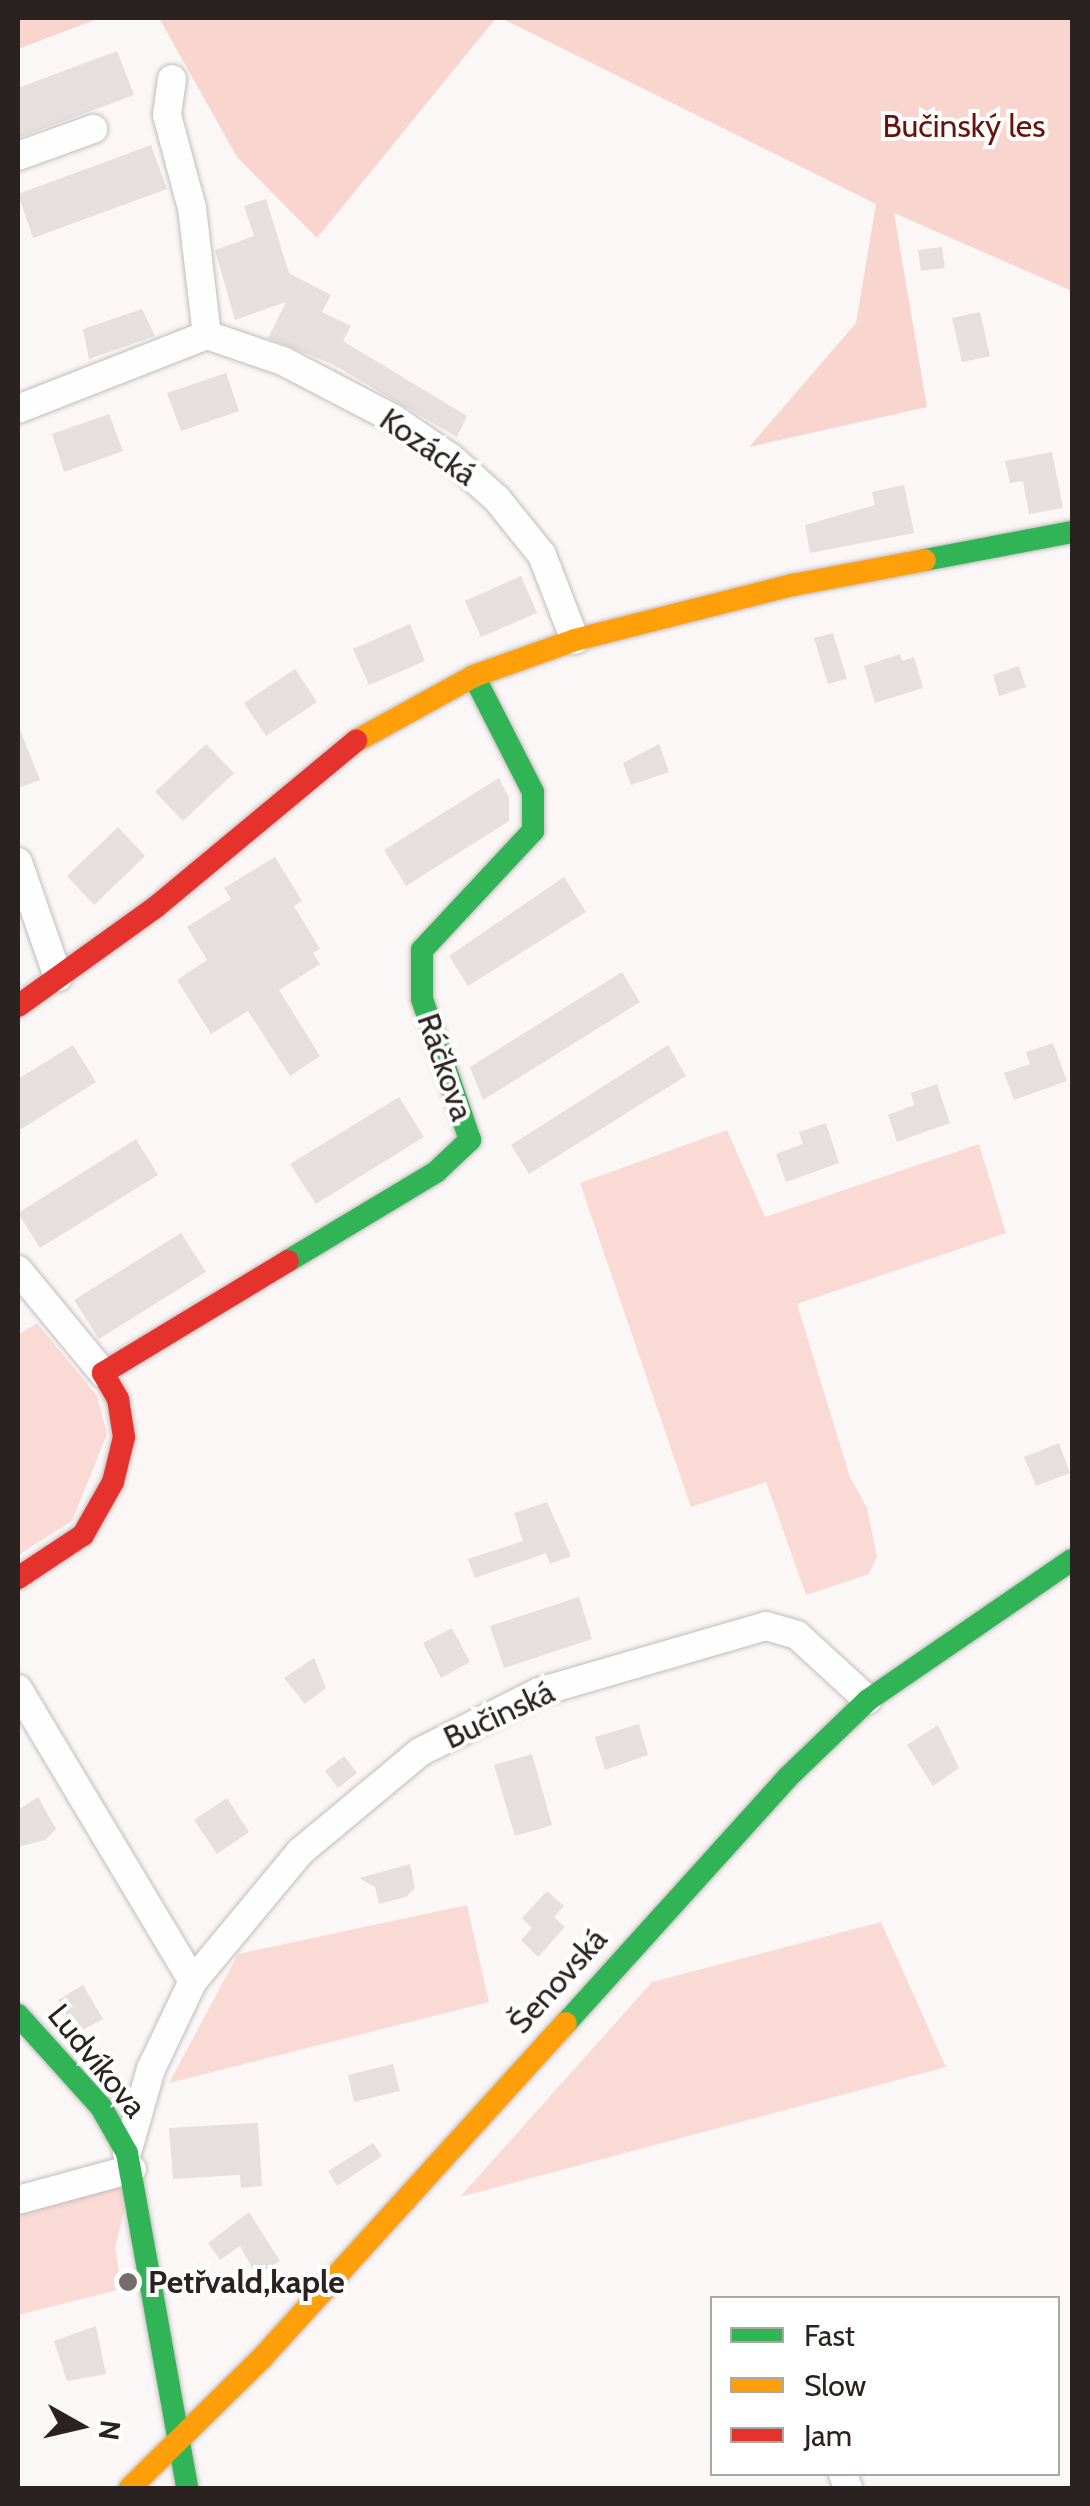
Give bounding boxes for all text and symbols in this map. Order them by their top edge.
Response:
park label: Bučinský les [883,107,1045,145]
street label: Kozácká [372,400,484,494]
street label: Ráčkova [409,1008,481,1126]
street label: Bučinská [438,1673,560,1757]
street label: Šenovská [501,1920,615,2042]
street label: Ludvíkova [40,1997,154,2125]
place label: Petřvald,kaple [148,2263,345,2301]
marker: Petřvald,kaple [117,2271,139,2293]
legend [710,2296,1060,2476]
text: Fast [804,2317,855,2354]
text: Slow [804,2367,866,2404]
north arrow [30,2376,130,2476]
text: Jam [804,2417,852,2454]
text: N [91,2418,128,2442]

